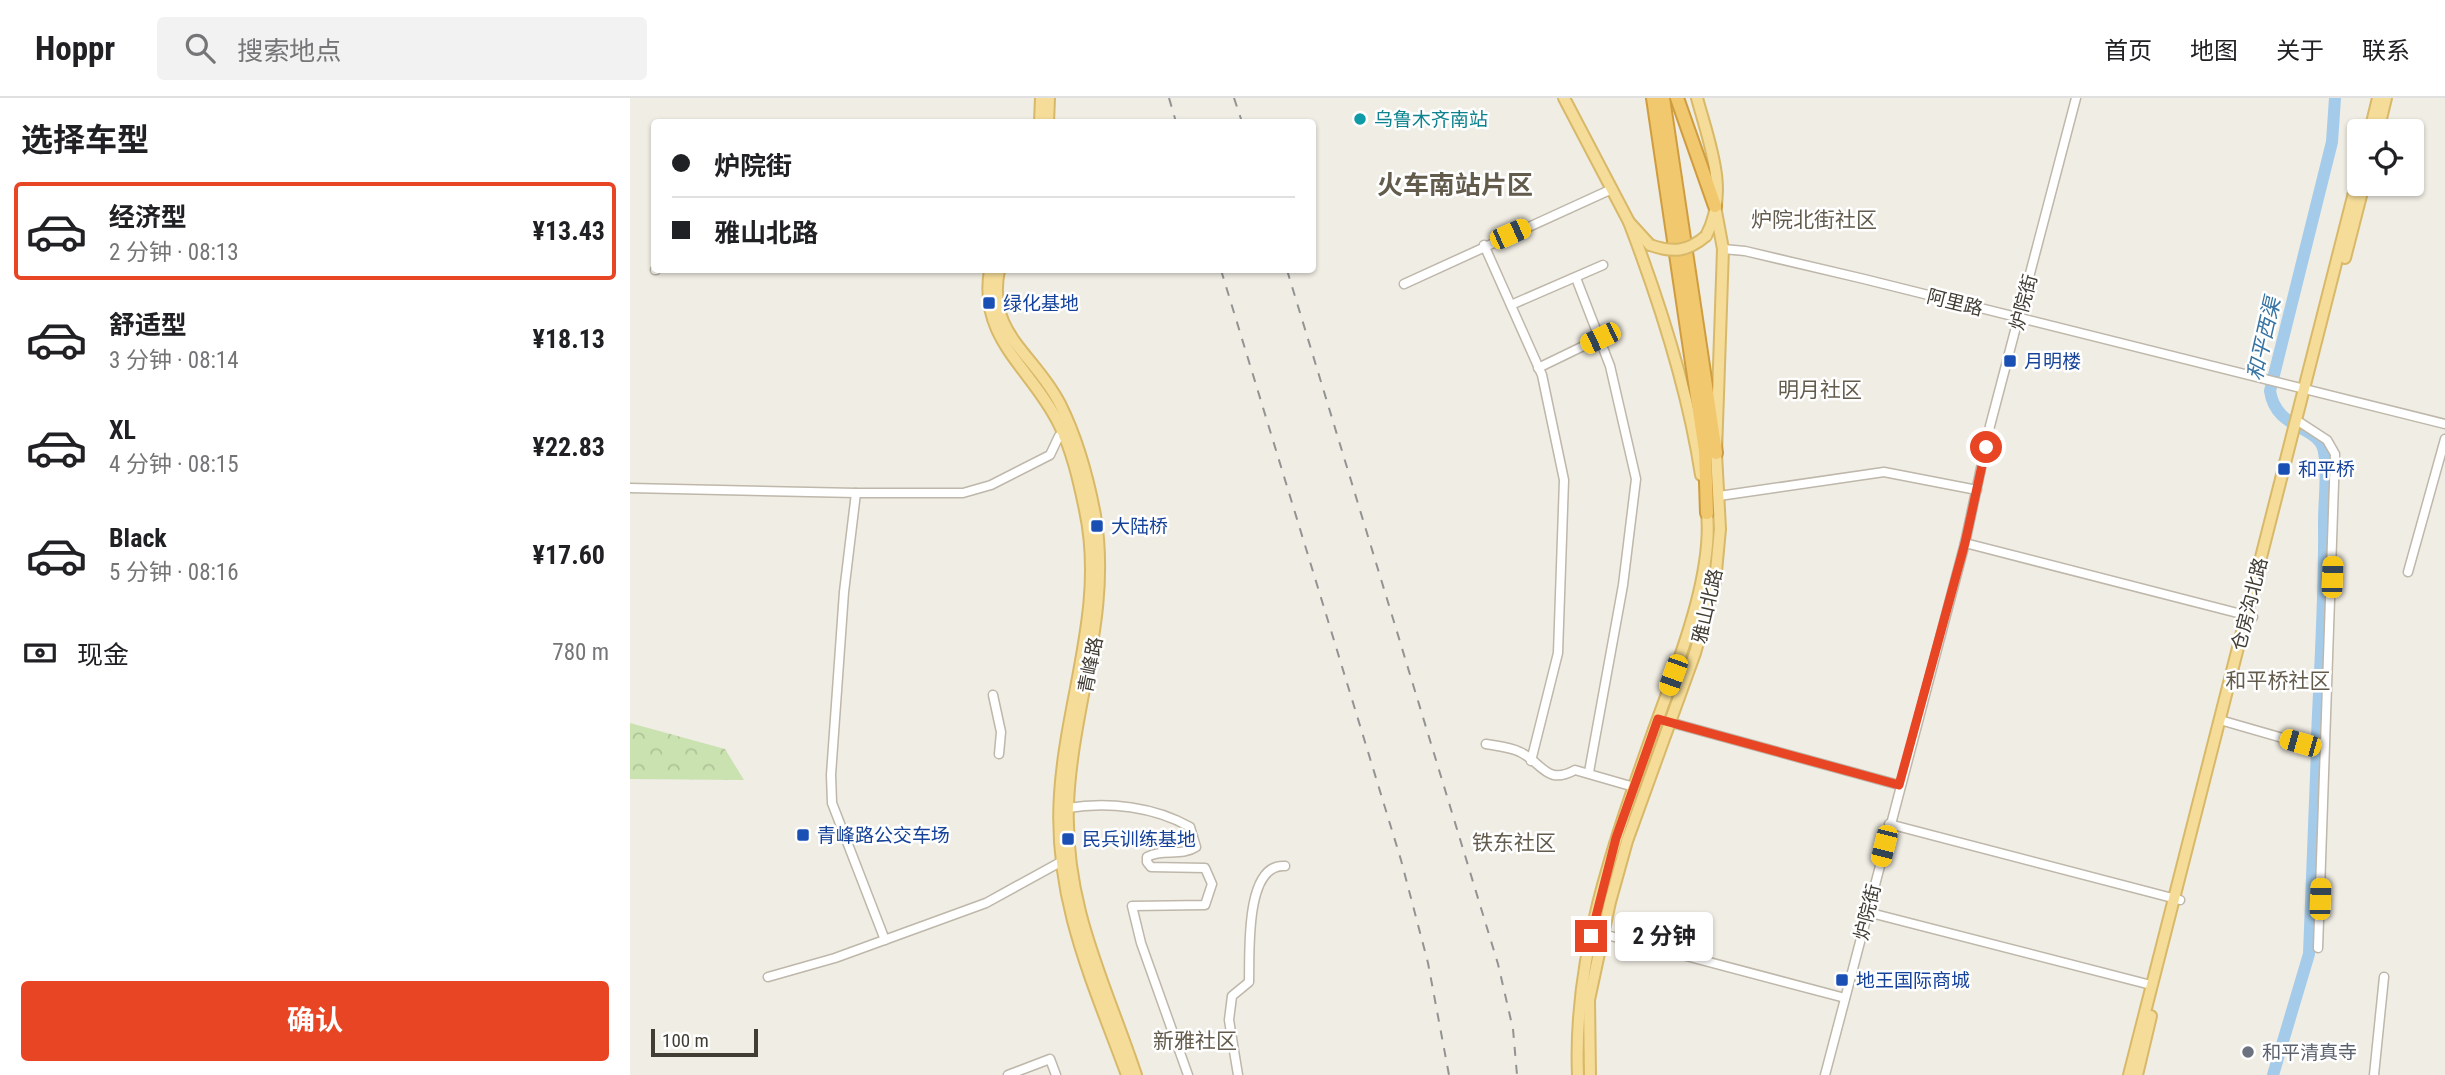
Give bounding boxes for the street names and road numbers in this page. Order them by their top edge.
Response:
street label: 炉院街 [2005,272,2042,333]
street label: 阿里路 [1924,284,1985,321]
street label: 仓房沟北路 [2227,555,2272,653]
street label: 雅山北路 [1688,566,1727,646]
street label: 青峰路 [1074,635,1107,695]
street label: 炉院街 [1849,882,1886,943]

